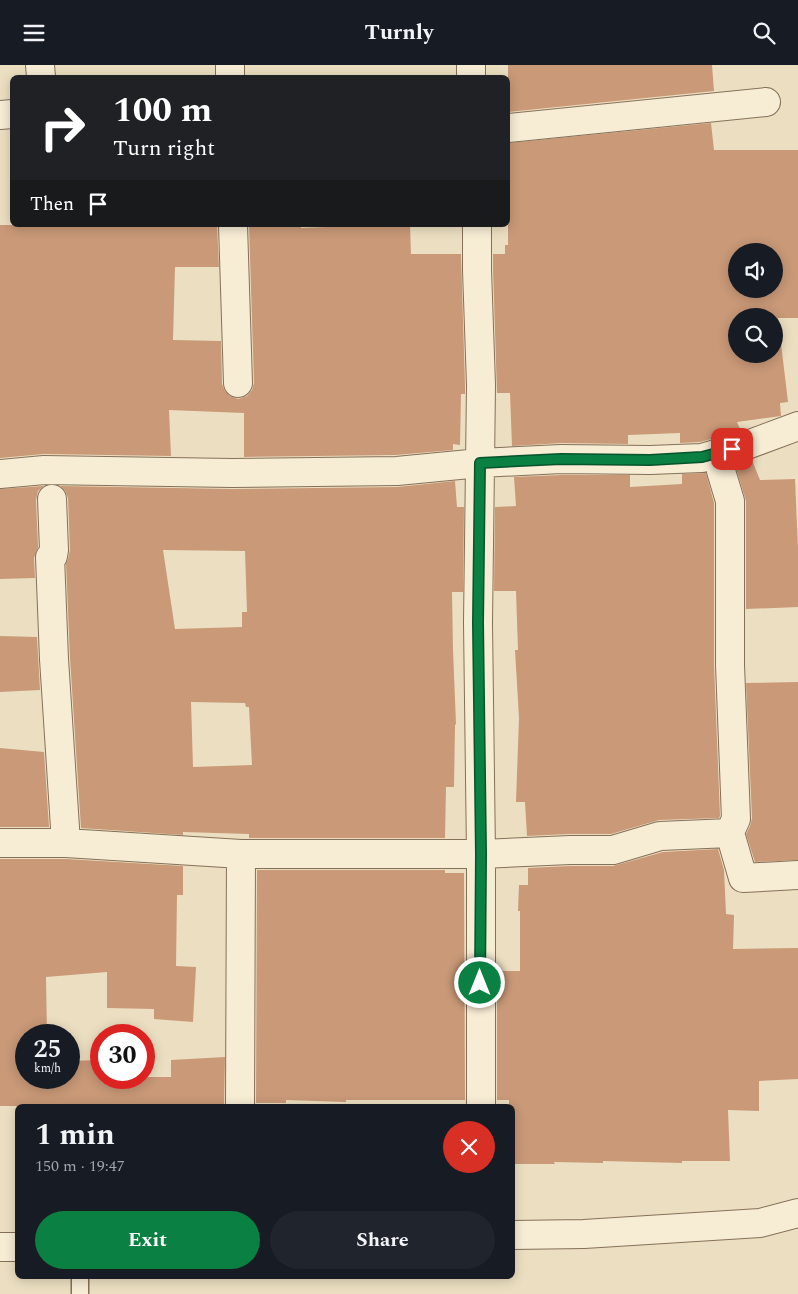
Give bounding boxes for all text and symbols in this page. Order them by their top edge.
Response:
text: Turnly [365,16,433,49]
icon: menu [20,19,48,47]
icon: search [750,19,778,47]
text: 100 m [113,84,212,137]
icon: right [30,95,95,160]
text: Turn right [113,132,215,165]
text: Then [30,190,74,219]
icon: arrive [84,190,112,218]
map controls [728,243,783,363]
button: sound [728,243,783,298]
button: search [728,308,783,363]
pin [711,428,753,470]
icon: arrive [718,435,746,463]
position arrow [453,956,505,1008]
speed limit sign: 30 [90,1024,155,1089]
text: 25 [33,1031,62,1069]
text: km/h [34,1059,61,1078]
text: 1 min [35,1112,115,1158]
button: close [443,1121,495,1173]
text: 150 m · 19:47 [35,1154,125,1178]
button: Exit [35,1211,260,1269]
button: Share [270,1211,495,1269]

